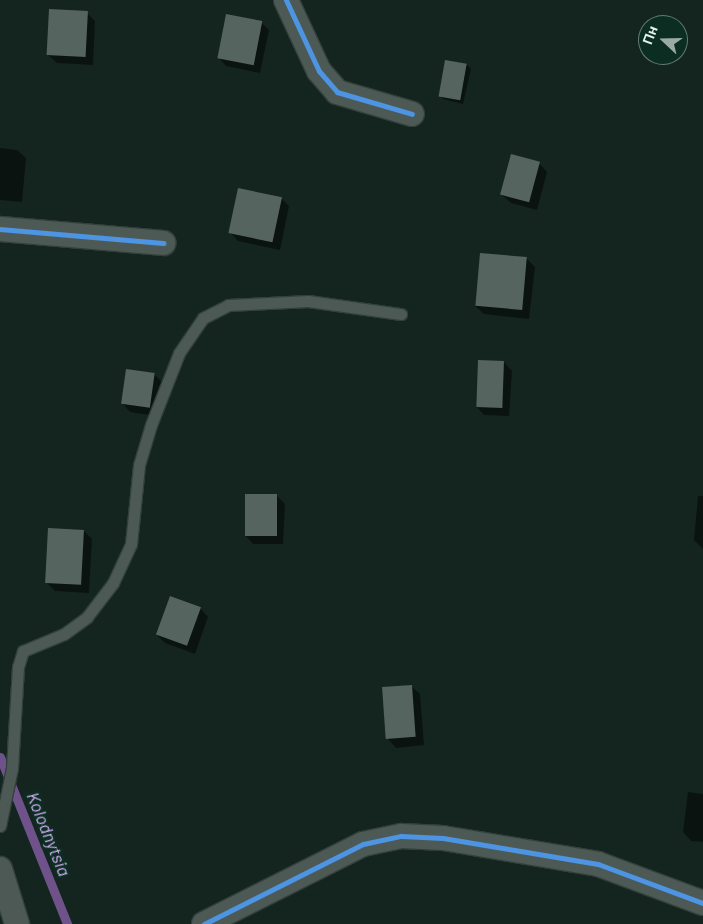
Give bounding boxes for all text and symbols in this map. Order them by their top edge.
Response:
north arrow [638,15,688,65]
text: Пн [638,23,661,47]
water label: Kolodnytsia [22,789,76,879]

